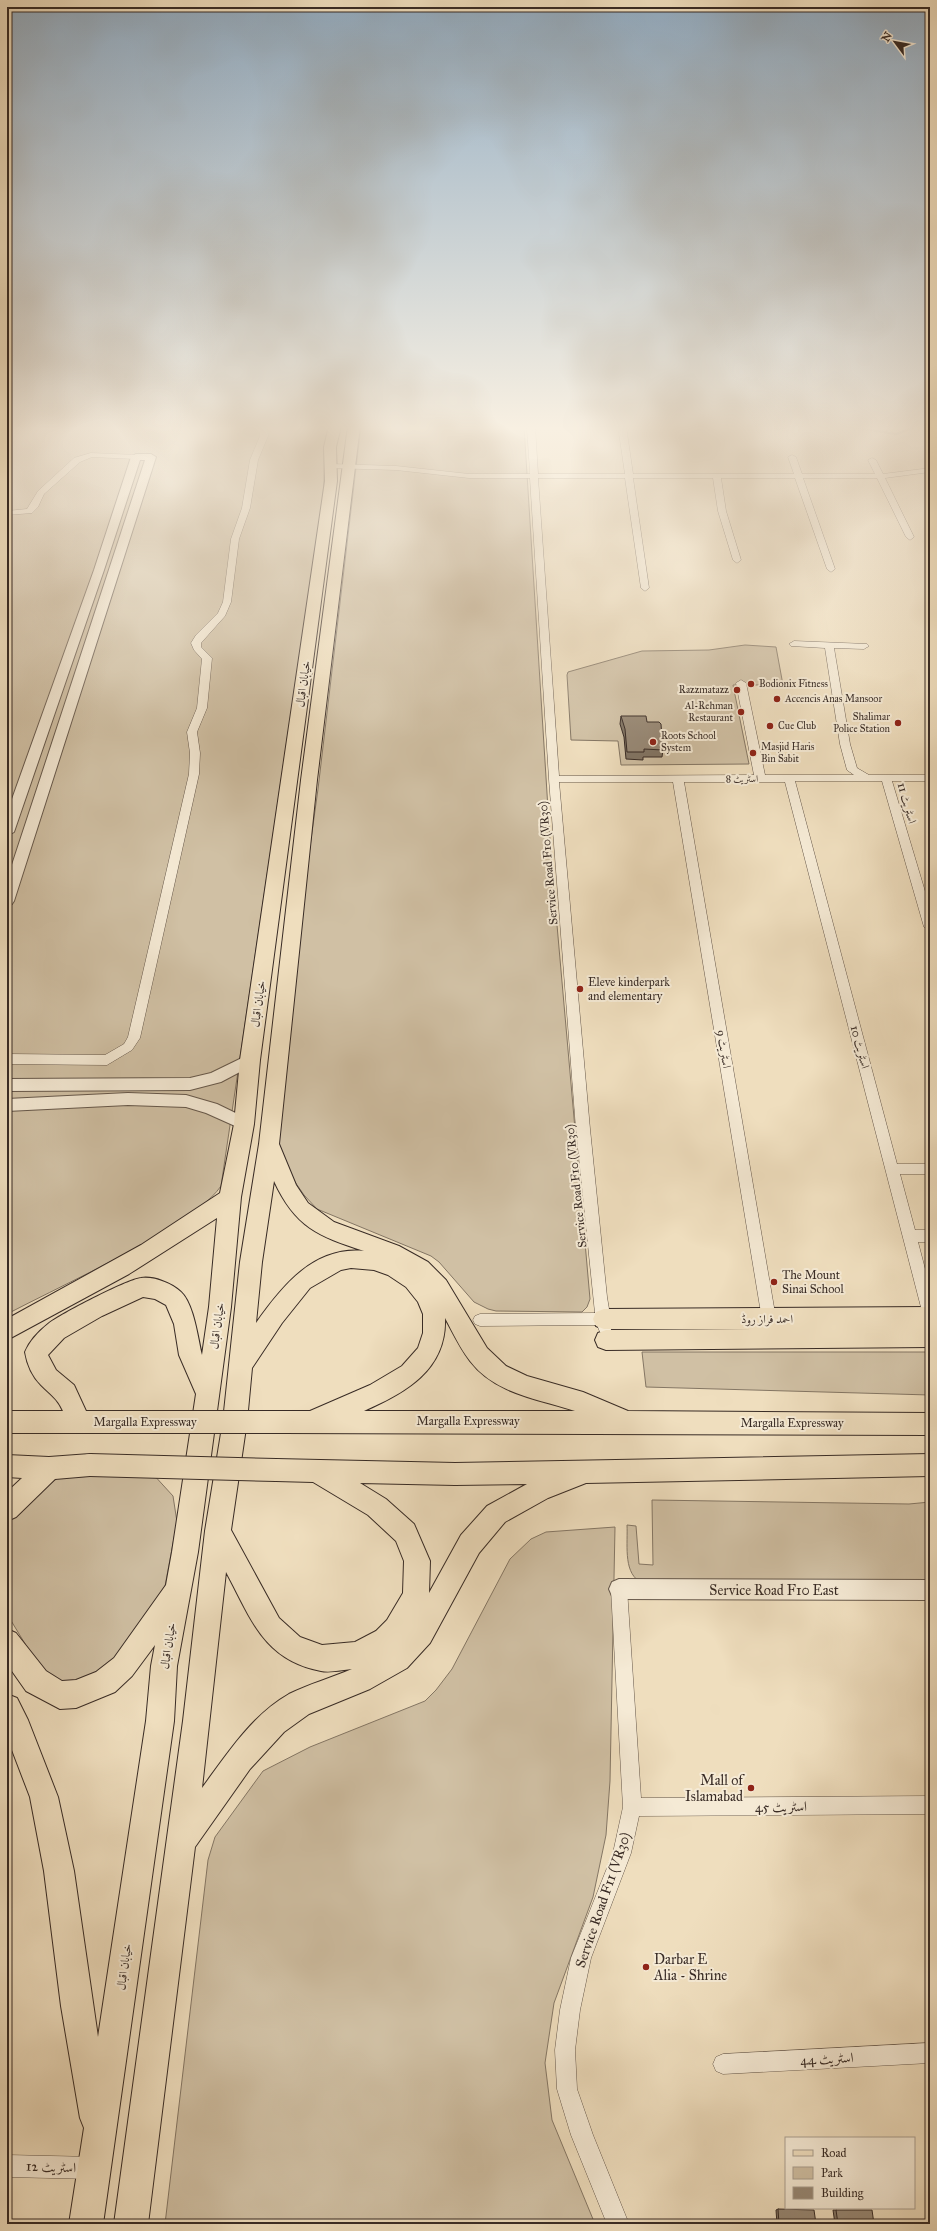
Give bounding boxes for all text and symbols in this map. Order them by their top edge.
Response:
north arrow [875,22,915,62]
text: N [879,29,895,44]
street label: خیابان اقبال [293,660,313,708]
place label: Bodionix Fitness [759,678,828,690]
marker: Bodionix Fitness [746,679,756,689]
place label: Razzmatazz [679,684,729,696]
marker: Razzmatazz [732,685,742,695]
place label: Accencis Anas Mansoor [784,693,882,705]
marker: Accencis Anas Mansoor [772,694,782,704]
place label: Al-Rehman Restaurant [684,700,734,724]
marker: Al-Rehman Restaurant [736,707,746,717]
place label: Shalimar Police Station [833,711,891,735]
marker: Shalimar Police Station [893,718,903,728]
place label: Cue Club [778,720,816,732]
marker: Cue Club [765,721,775,731]
place label: Roots School System [661,730,716,754]
marker: Roots School System [648,737,658,747]
place label: Masjid Haris Bin Sabit [761,741,815,765]
marker: Masjid Haris Bin Sabit [748,748,758,758]
street label: اسٹریٹ 8 [726,773,758,785]
street label: اسٹریٹ 11 [894,781,920,826]
street label: Service Road F10 (VR30) [536,801,560,925]
place label: Eleve kinderpark and elementary [588,975,670,1003]
street label: خیابان اقبال [248,980,268,1028]
marker: Eleve kinderpark and elementary [575,984,585,994]
street label: اسٹریٹ 10 [847,1024,873,1071]
street label: اسٹریٹ 9 [713,1029,734,1070]
street label: Service Road F10 (VR30) [563,1124,589,1248]
place label: The Mount Sinai School [782,1268,844,1296]
marker: The Mount Sinai School [769,1277,779,1287]
street label: خیابان اقبال [207,1302,227,1350]
street label: احمد فراز روڈ [741,1312,793,1327]
street label: Margalla Expressway [416,1414,520,1429]
street label: Margalla Expressway [93,1415,197,1430]
street label: Margalla Expressway [740,1416,844,1431]
street label: Service Road F10 East [709,1582,839,1599]
street label: خیابان اقبال [157,1622,179,1670]
place label: Mall of Islamabad [685,1772,745,1805]
marker: Mall of Islamabad [746,1783,756,1793]
street label: اسٹریٹ 45 [755,1798,807,1816]
street label: Service Road F11 (VR30) [572,1830,635,1970]
street label: خیابان اقبال [114,1943,134,1991]
place label: Darbar E Alia - Shrine [653,1951,727,1984]
marker: Darbar E Alia - Shrine [641,1962,651,1972]
street label: اسٹریٹ 44 [800,2049,854,2069]
legend [785,2137,915,2209]
text: Road [821,2146,847,2160]
street label: اسٹریٹ 12 [26,2158,76,2176]
text: Park [821,2166,843,2180]
text: Building [821,2186,864,2201]

